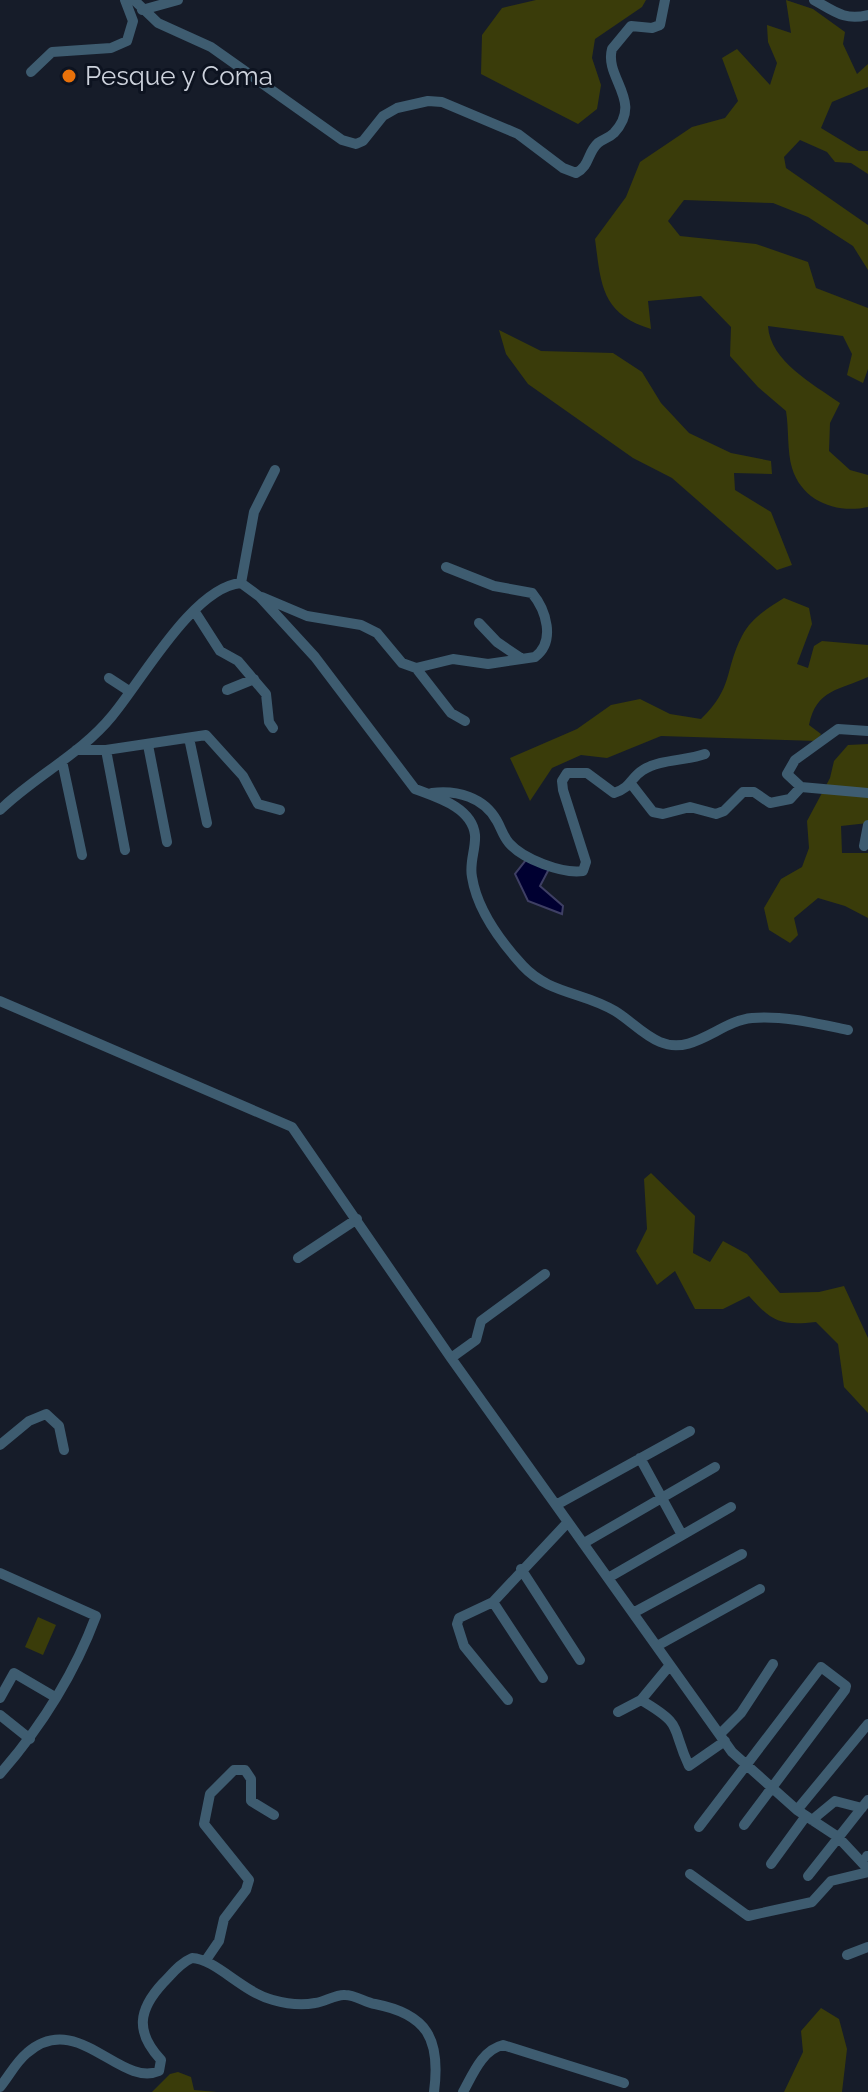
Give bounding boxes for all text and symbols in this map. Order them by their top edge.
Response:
place label: Pesque y Coma [85,61,273,91]
marker: Pesque y Coma [60,67,78,85]

